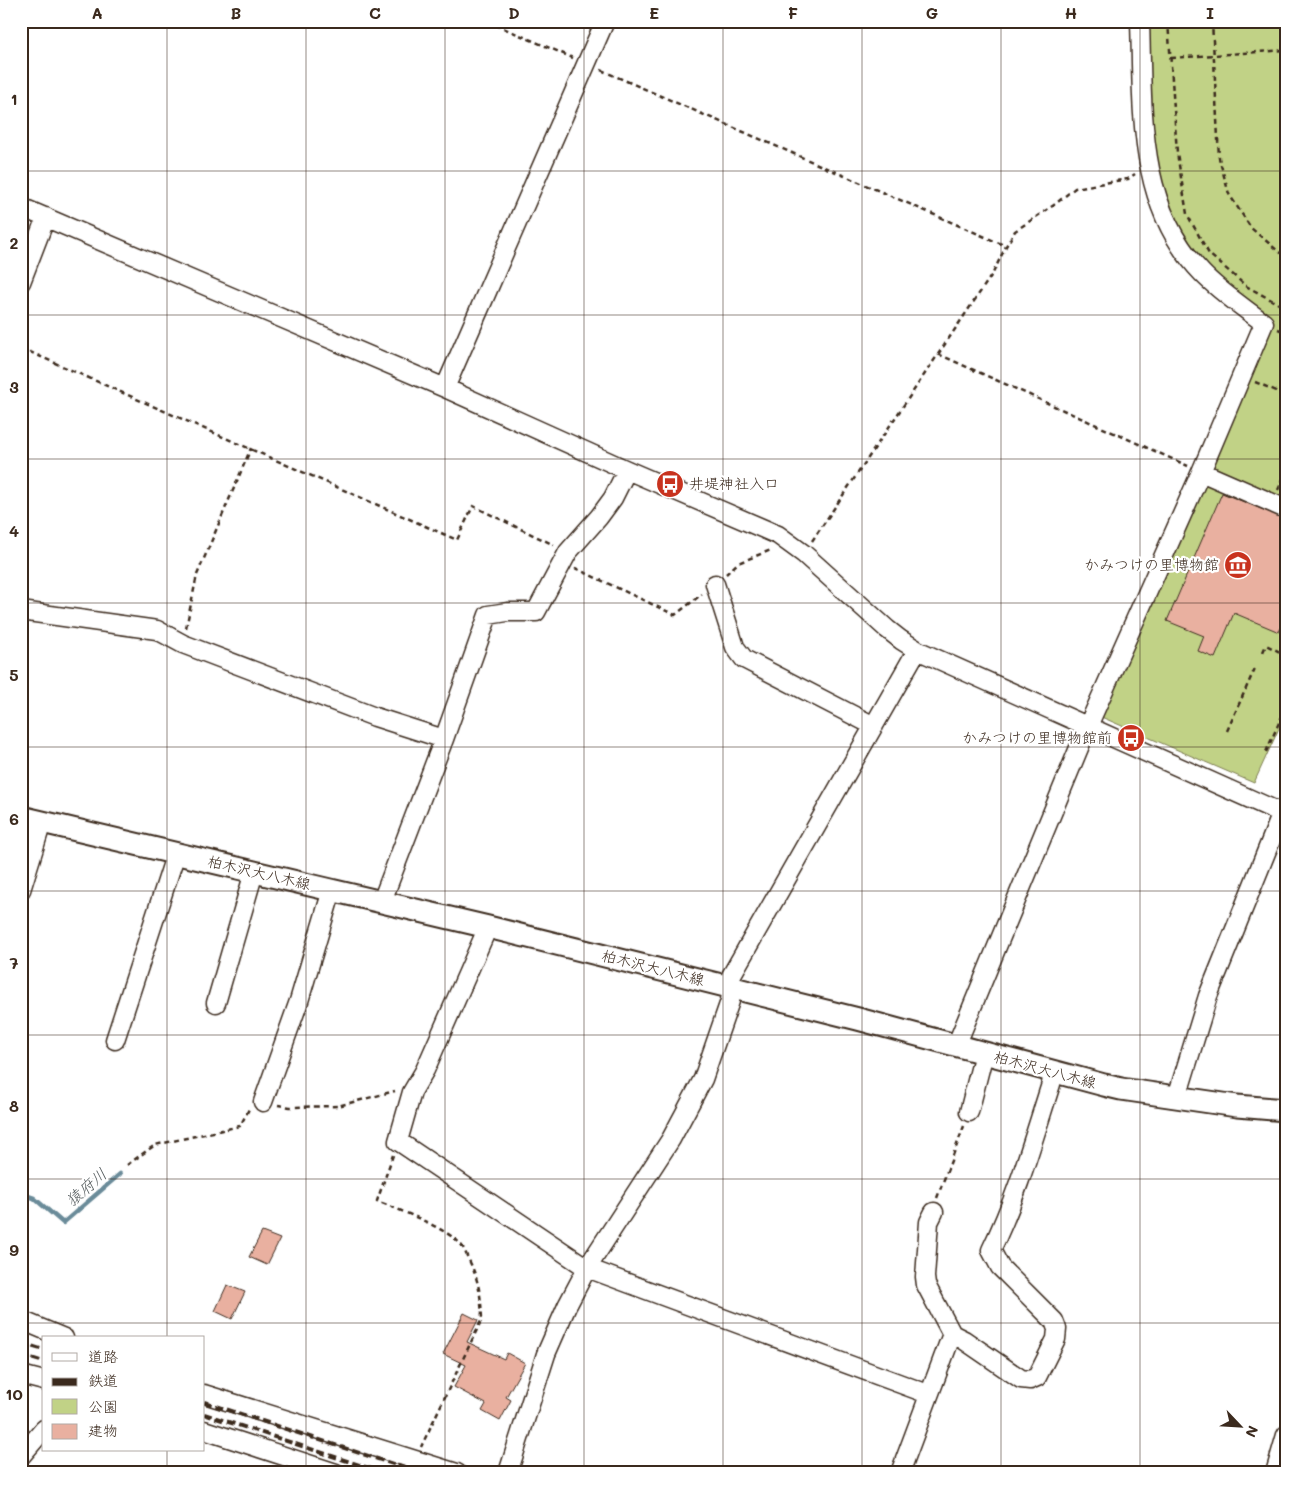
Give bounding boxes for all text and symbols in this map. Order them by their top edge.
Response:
text: A [91,2,103,23]
text: B [231,2,241,23]
text: C [369,2,381,23]
text: D [508,2,520,23]
text: E [649,2,659,23]
text: F [788,2,798,23]
text: G [926,2,938,23]
text: H [1065,2,1077,23]
text: I [1206,2,1214,23]
text: 1 [10,88,18,109]
text: 2 [10,232,19,253]
text: 3 [9,376,19,397]
bus stop icon: 井堤神社入口 [655,469,685,499]
place label: 井堤神社入口 [689,473,779,493]
text: 4 [9,520,19,541]
museum icon: かみつけの里博物館 [1223,550,1253,580]
place label: かみつけの里博物館 [1084,554,1219,574]
text: 5 [9,664,19,685]
bus stop icon: かみつけの里博物館前 [1116,723,1146,753]
place label: かみつけの里博物館前 [962,727,1112,747]
text: 6 [9,808,19,829]
street label: 柏木沢大八木線 [206,850,313,894]
street label: 柏木沢大八木線 [600,945,707,989]
text: 7 [10,952,19,973]
street label: 柏木沢大八木線 [992,1046,1099,1092]
text: 8 [9,1095,19,1116]
water label: 猿府川 [61,1163,111,1210]
text: 9 [9,1239,19,1260]
legend [42,1336,205,1452]
text: 道路 [88,1346,118,1366]
text: 鉄道 [88,1370,118,1390]
text: 10 [5,1383,23,1404]
text: 公園 [88,1396,118,1416]
north arrow [1214,1402,1264,1452]
text: 建物 [88,1420,118,1440]
text: N [1241,1423,1263,1441]

